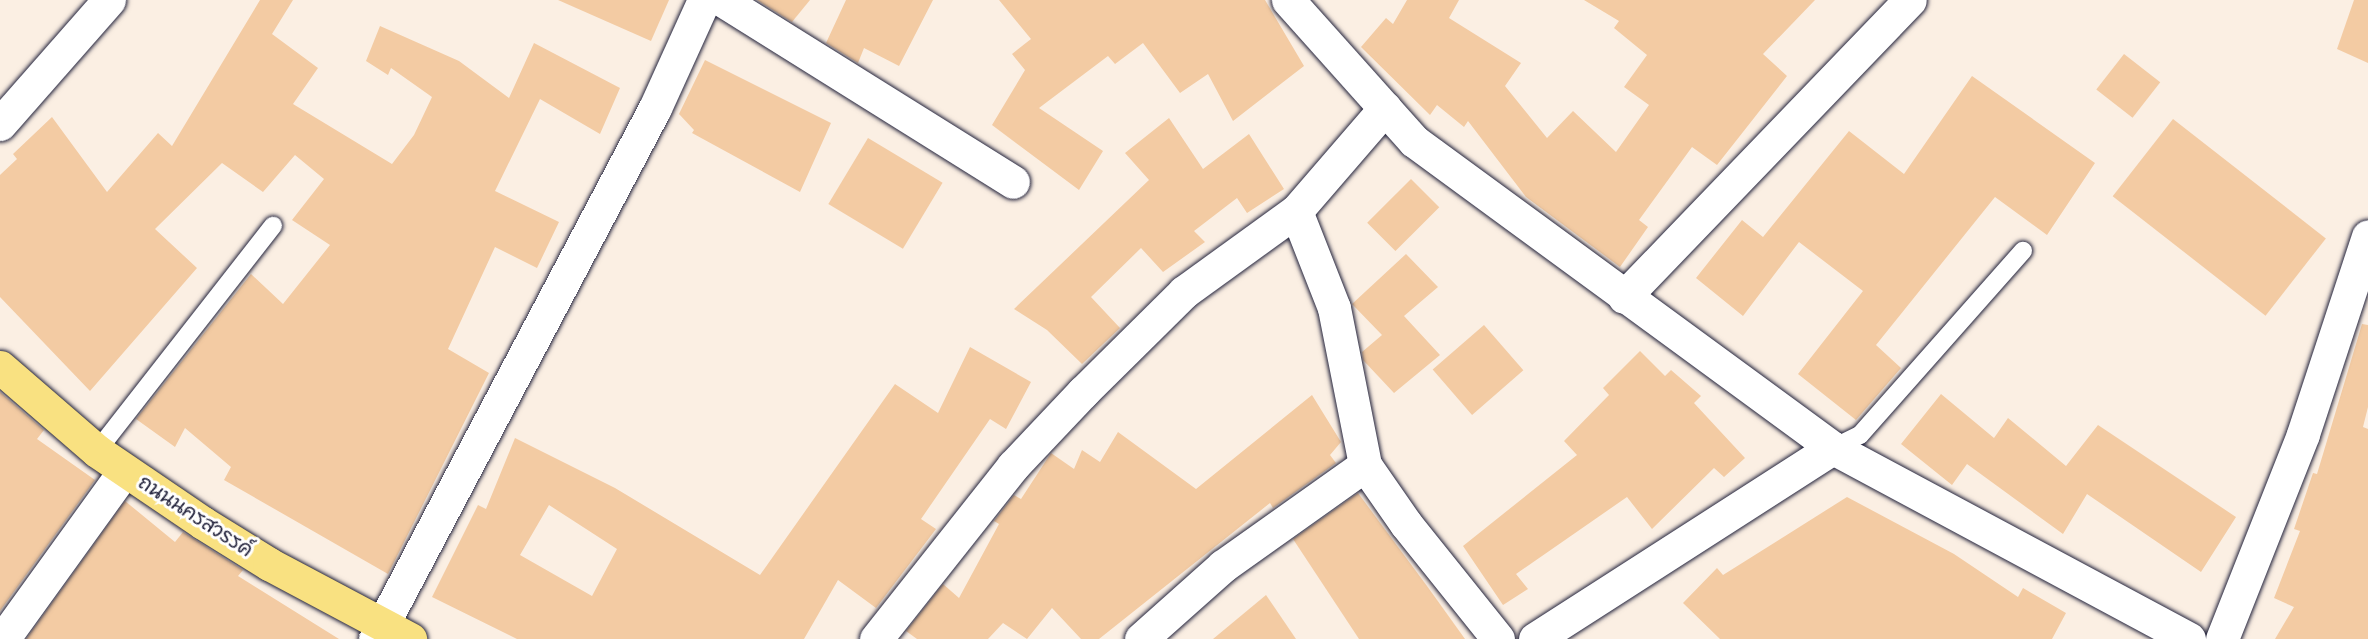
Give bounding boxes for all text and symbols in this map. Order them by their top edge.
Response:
street label: ถนนนครสวรรค์ [133,471,257,563]

